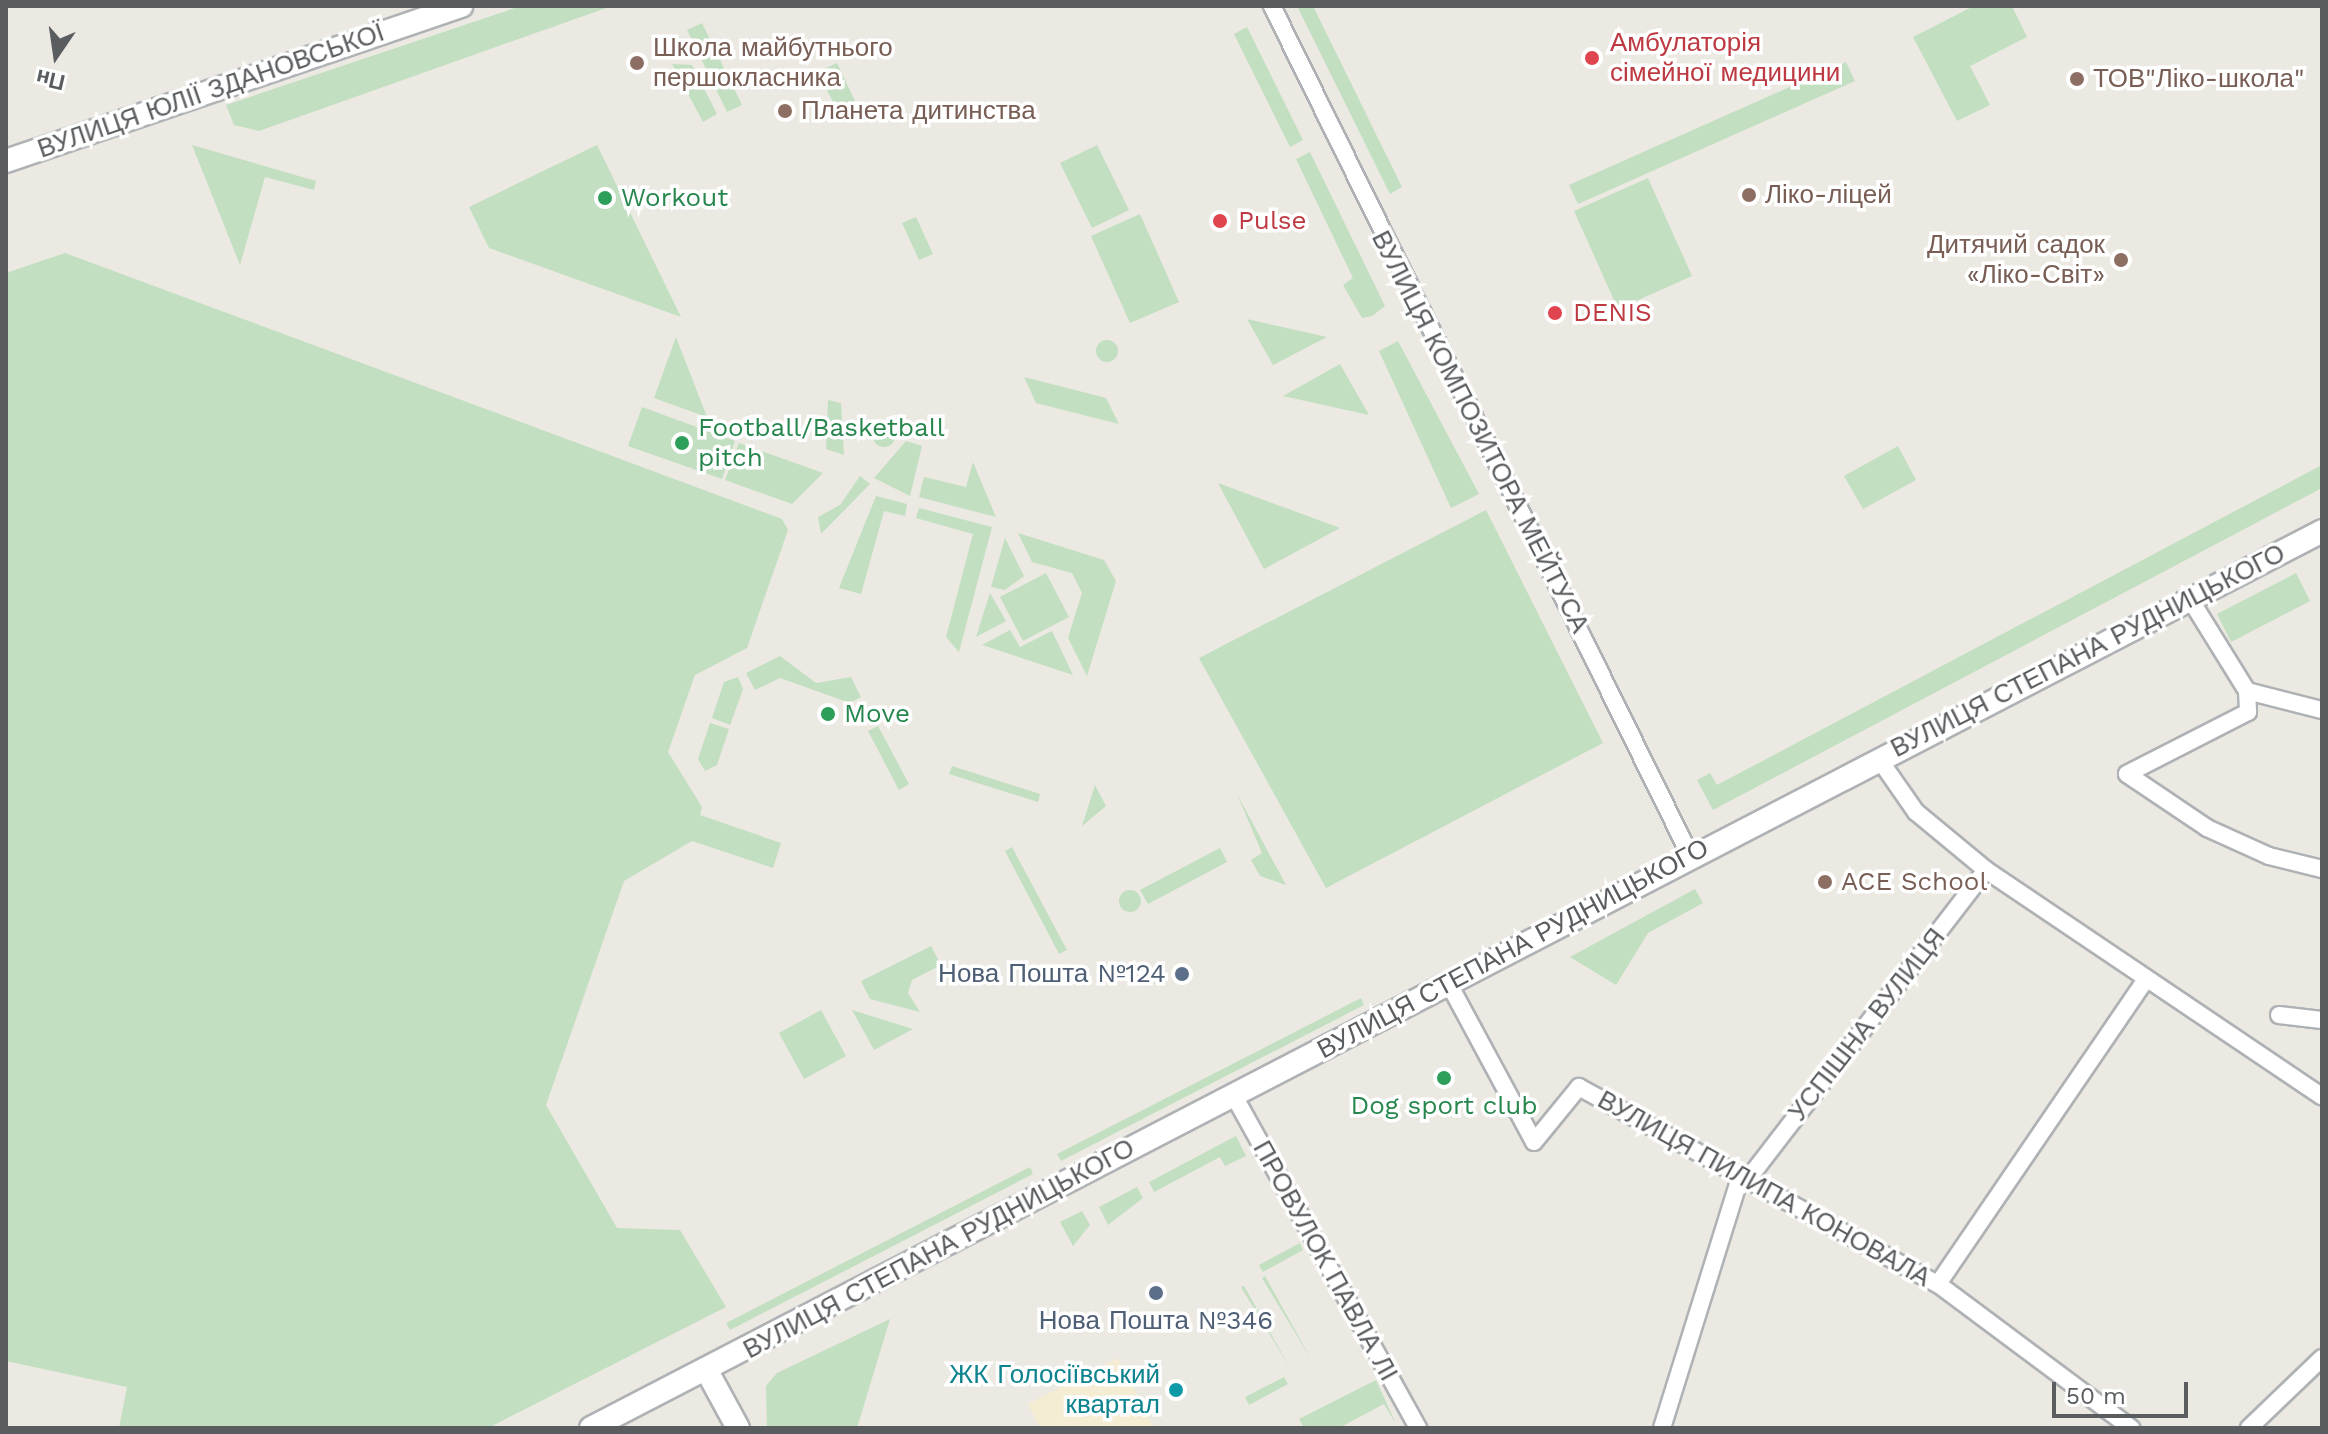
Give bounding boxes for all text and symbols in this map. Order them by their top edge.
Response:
north arrow [16,16,96,96]
street label: ВУЛИЦЯ ЮЛІЇ ЗДАНОВСЬКОЇ [34,17,388,165]
place label: Амбулаторія сімейної медицини [1610,27,1840,88]
place label: Школа майбутнього першокласника [653,32,893,94]
marker: Амбулаторія сімейної медицини [1581,47,1603,69]
marker: Школа майбутнього першокласника [628,54,646,72]
place label: ТОВ"Ліко-школа" [2093,63,2305,95]
text: Пн [34,64,67,95]
marker: ТОВ"Ліко-школа" [2068,70,2086,88]
place label: Планета дитинства [801,95,1036,127]
marker: Планета дитинства [776,102,794,120]
place label: Ліко-ліцей [1765,179,1892,211]
place label: Workout [621,182,728,214]
marker: Ліко-ліцей [1740,186,1758,204]
marker: Workout [596,189,614,207]
place label: Pulse [1238,205,1307,237]
marker: Pulse [1209,210,1231,232]
street label: ВУЛИЦЯ КОМПОЗИТОРА МЕЙТУСА [1365,226,1595,638]
place label: Дитячий садок «Ліко-Світ» [1927,229,2105,290]
marker: Дитячий садок «Ліко-Світ» [2112,251,2130,269]
place label: DENIS [1573,297,1652,329]
marker: DENIS [1544,302,1566,324]
place label: Football/Basketball pitch [698,412,945,474]
marker: Football/Basketball pitch [673,434,691,452]
street label: ВУЛИЦЯ СТЕПАНА РУДНИЦЬКОГО [1886,538,2290,764]
place label: Move [844,698,910,730]
marker: Move [819,705,837,723]
street label: ВУЛИЦЯ СТЕПАНА РУДНИЦЬКОГО [1312,832,1714,1066]
place label: ACE School [1841,866,1987,898]
marker: ACE School [1816,873,1834,891]
street label: УСПІШНА ВУЛИЦЯ [1782,922,1952,1128]
place label: Нова Пошта №124 [938,958,1166,990]
marker: Нова Пошта №124 [1173,965,1191,983]
marker: Dog sport club [1435,1069,1453,1087]
street label: ВУЛИЦЯ ПИЛИПА КОНОВАЛА [1592,1084,1936,1294]
place label: Dog sport club [1350,1090,1538,1122]
street label: ВУЛИЦЯ СТЕПАНА РУДНИЦЬКОГО [738,1132,1140,1366]
street label: ПРОВУЛОК ПАВЛА ЛІ [1246,1135,1404,1387]
marker: Нова Пошта №346 [1147,1284,1165,1302]
place label: Нова Пошта №346 [1039,1305,1273,1337]
place label: ЖК Голосіївський квартал [949,1359,1160,1420]
scale bar [2056,1366,2192,1416]
marker: ЖК Голосіївський квартал [1167,1381,1185,1399]
text: 50 m [2066,1382,2126,1410]

